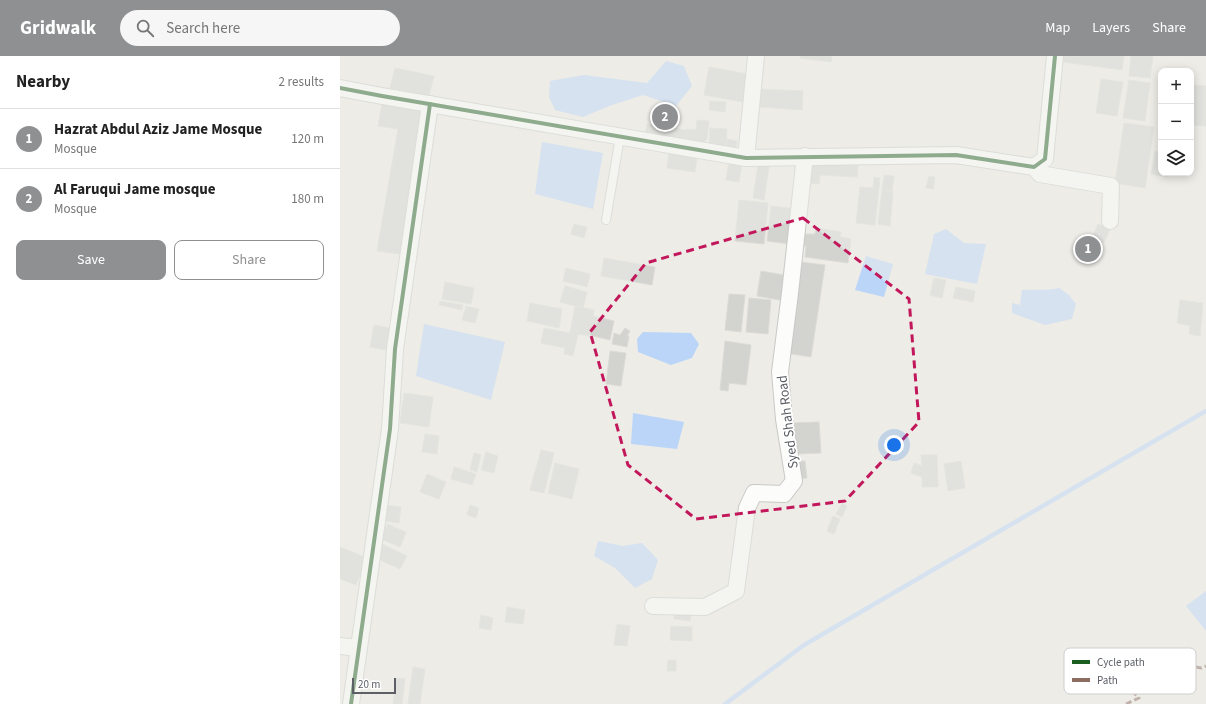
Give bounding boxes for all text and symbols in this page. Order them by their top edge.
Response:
search box [120,10,400,46]
text: Gridwalk [20,15,96,42]
icon: search [134,17,156,39]
text: Search here [166,18,240,39]
text: Map [1045,18,1070,38]
text: Layers [1092,18,1130,38]
text: Share [1152,18,1186,38]
map controls [1158,68,1194,176]
button: + [1158,68,1194,104]
text: Nearby [16,70,70,94]
text: 2 results [279,73,324,91]
pin: 2 [652,102,678,132]
button: − [1158,104,1194,140]
text: Hazrat Abdul Aziz Jame Mosque [54,119,262,140]
text: 1 [26,130,32,148]
text: 120 m [291,130,324,148]
text: Mosque [54,140,97,158]
button: layers [1158,140,1194,176]
text: Al Faruqui Jame mosque [54,179,216,200]
text: 2 [26,190,32,208]
text: 180 m [291,190,324,208]
text: Mosque [54,200,97,218]
pin: 1 [1075,234,1101,264]
button: Save [16,240,166,280]
button: Share [174,240,324,280]
street label: Syed Shah Road [772,374,804,470]
your location [884,435,904,455]
legend [1064,648,1196,694]
text: Cycle path [1097,655,1145,670]
text: Path [1097,673,1118,688]
scale bar [352,676,396,695]
text: 20 m [358,677,380,692]

